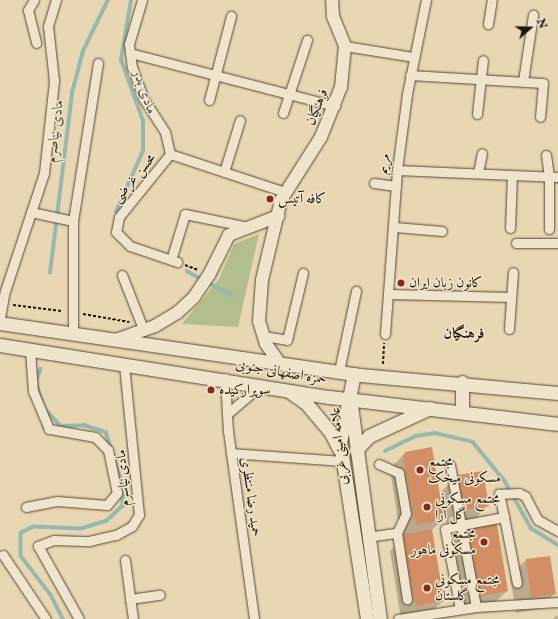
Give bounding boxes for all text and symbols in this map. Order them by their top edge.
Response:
north arrow [510,8,550,48]
text: N [534,17,550,31]
water label: مادی بدر [129,67,161,117]
street label: فرهنگیان [302,86,332,128]
water label: مادی نیاصرم [42,98,68,164]
street label: محسن غرضی [109,150,159,206]
street label: مریم [375,153,393,175]
place label: کافه آتیس [278,191,326,207]
marker: کافه آتیس [265,194,275,204]
place label: کانون زبان ایران [409,275,483,291]
marker: کانون زبان ایران [396,278,406,288]
district label: فرهنگیان [444,325,484,343]
street label: حمزه اصفهانی جنوبی [234,356,328,388]
place label: سوپرارکیده [219,382,271,398]
marker: سوپرارکیده [206,385,216,395]
street label: علامه امینی غربی [327,406,351,486]
street label: مادی نیاسرم [113,449,133,507]
place label: مجتمع مسکونی میخک [428,454,501,486]
street label: حمید رضا منتظری [237,456,265,538]
marker: مجتمع مسکونی میخک [415,465,425,475]
place label: مجتمع مسکونی گل آرا [435,491,500,524]
marker: مجتمع مسکونی گل آرا [422,502,432,512]
place label: مجتمع مسکونی ماهور [411,526,476,558]
marker: مجتمع مسکونی ماهور [479,537,489,547]
place label: مجتمع مسکونی گلستان [435,572,500,604]
marker: مجتمع مسکونی گلستان [422,583,432,593]

